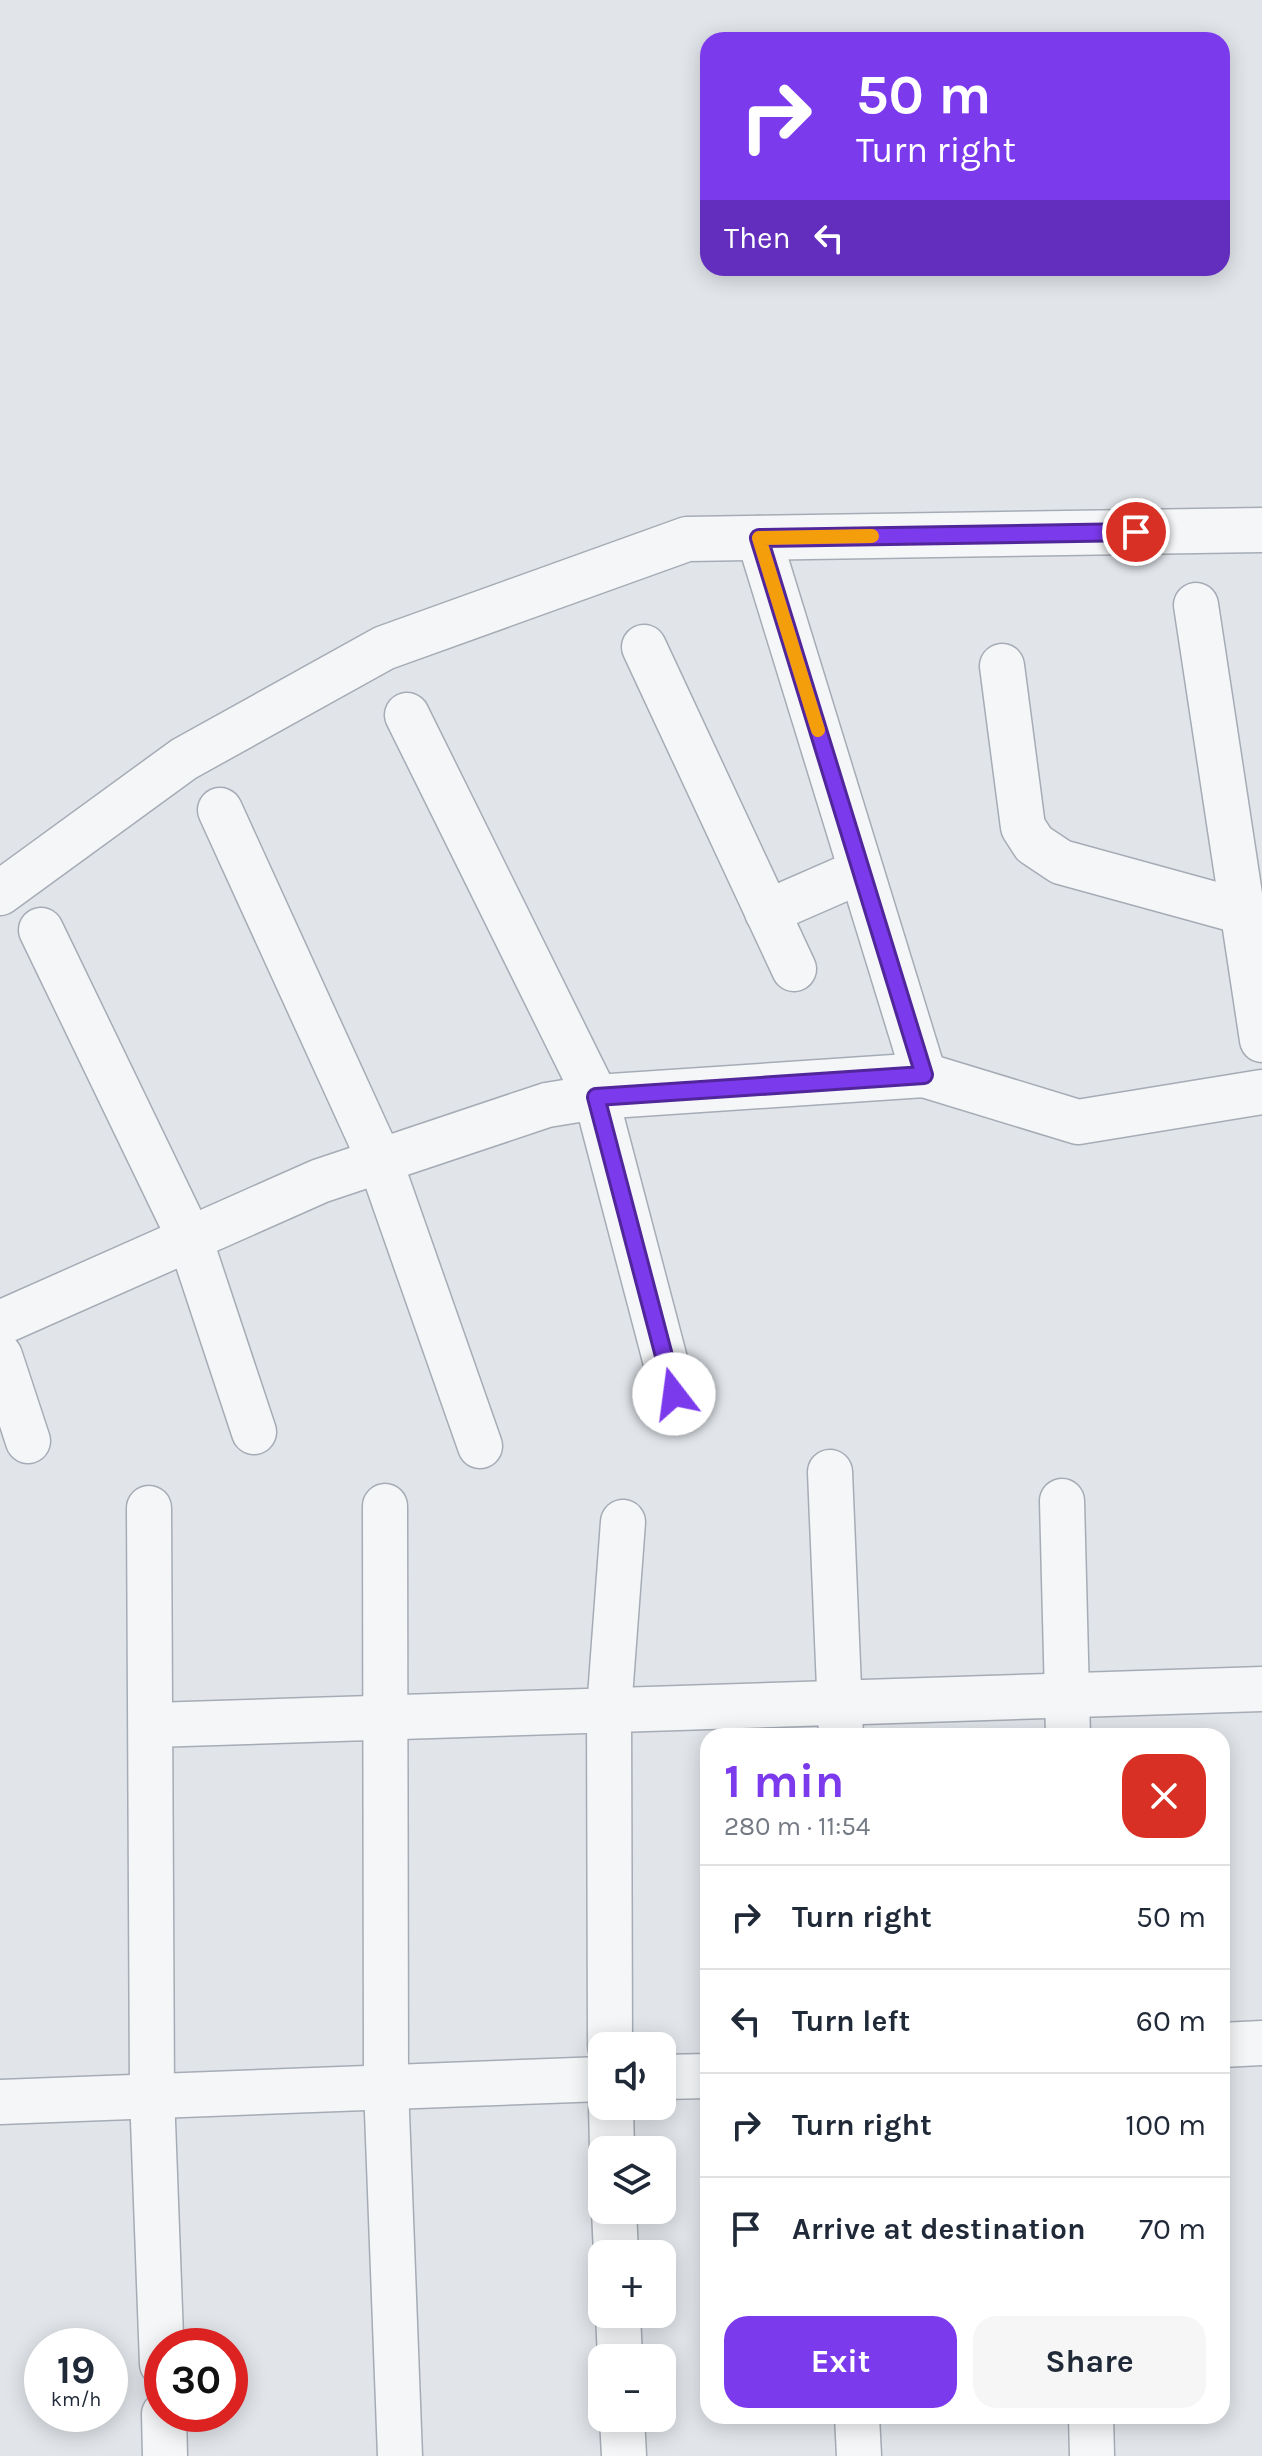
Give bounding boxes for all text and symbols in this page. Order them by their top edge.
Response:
text: 50 m [856,62,991,127]
icon: right [724,64,828,168]
text: Turn right [856,129,1016,171]
icon: left [807,216,851,260]
text: Then [724,220,791,256]
pin [1102,498,1170,566]
icon: arrive [1114,510,1158,554]
position arrow [632,1352,716,1436]
text: 1 min [724,1753,844,1809]
button: close [1122,1754,1206,1838]
text: 280 m · 11:54 [724,1811,870,1842]
icon: right [724,1895,768,1939]
text: Turn right [792,1899,932,1935]
text: 50 m [1136,1899,1206,1935]
icon: left [724,1999,768,2043]
text: Turn left [792,2003,910,2039]
text: 60 m [1136,2003,1206,2039]
map controls [588,2032,676,2432]
button: sound [588,2032,676,2120]
icon: right [724,2103,768,2147]
text: Turn right [792,2107,932,2143]
text: 100 m [1125,2107,1206,2143]
button: layers [588,2136,676,2224]
icon: arrive [724,2207,768,2251]
text: Arrive at destination [792,2211,1086,2247]
text: 70 m [1139,2211,1206,2247]
button: + [588,2240,676,2328]
button: Exit [724,2316,957,2408]
button: Share [973,2316,1206,2408]
speed limit sign: 30 [144,2328,248,2432]
button: − [588,2344,676,2432]
text: 19 [57,2346,95,2393]
text: km/h [51,2388,101,2411]

